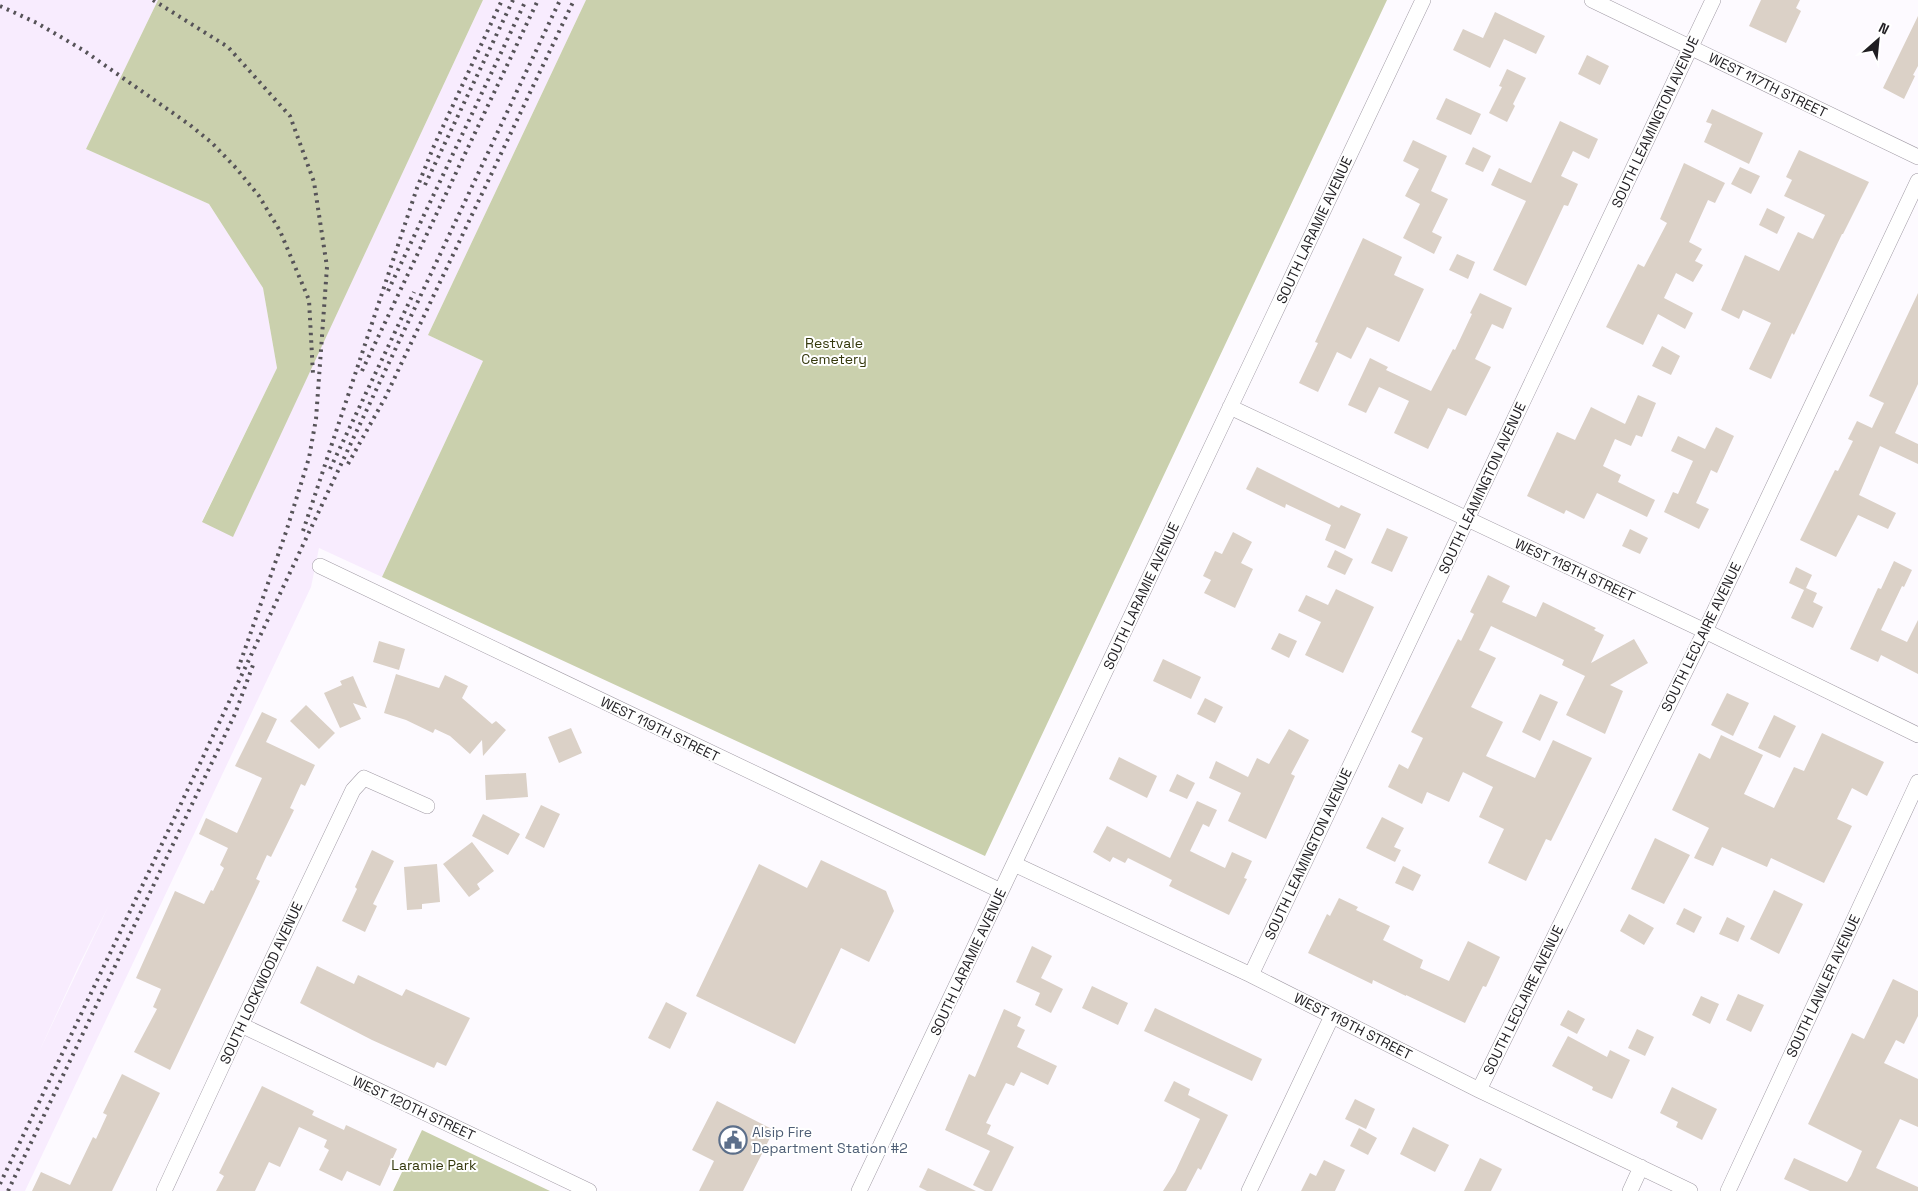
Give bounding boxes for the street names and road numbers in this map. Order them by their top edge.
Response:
street label: SOUTH LEAMINGTON AVENUE [1607,33,1703,211]
street label: WEST 117TH STREET [1706,49,1830,121]
street label: SOUTH LARAMIE AVENUE [1272,153,1356,306]
street label: SOUTH LEAMINGTON AVENUE [1434,399,1530,577]
street label: SOUTH LARAMIE AVENUE [1099,519,1183,672]
street label: WEST 118TH STREET [1512,534,1638,606]
street label: SOUTH LECLAIRE AVENUE [1657,559,1745,715]
street label: WEST 119TH STREET [598,692,722,766]
street label: SOUTH LEAMINGTON AVENUE [1260,765,1356,943]
street label: SOUTH LARAMIE AVENUE [926,885,1010,1038]
street label: SOUTH LOCKWOOD AVENUE [215,899,307,1067]
street label: SOUTH LAWLER AVENUE [1782,912,1864,1060]
street label: SOUTH LECLAIRE AVENUE [1479,922,1567,1078]
street label: WEST 119TH STREET [1291,988,1415,1064]
street label: WEST 120TH STREET [350,1072,478,1144]

